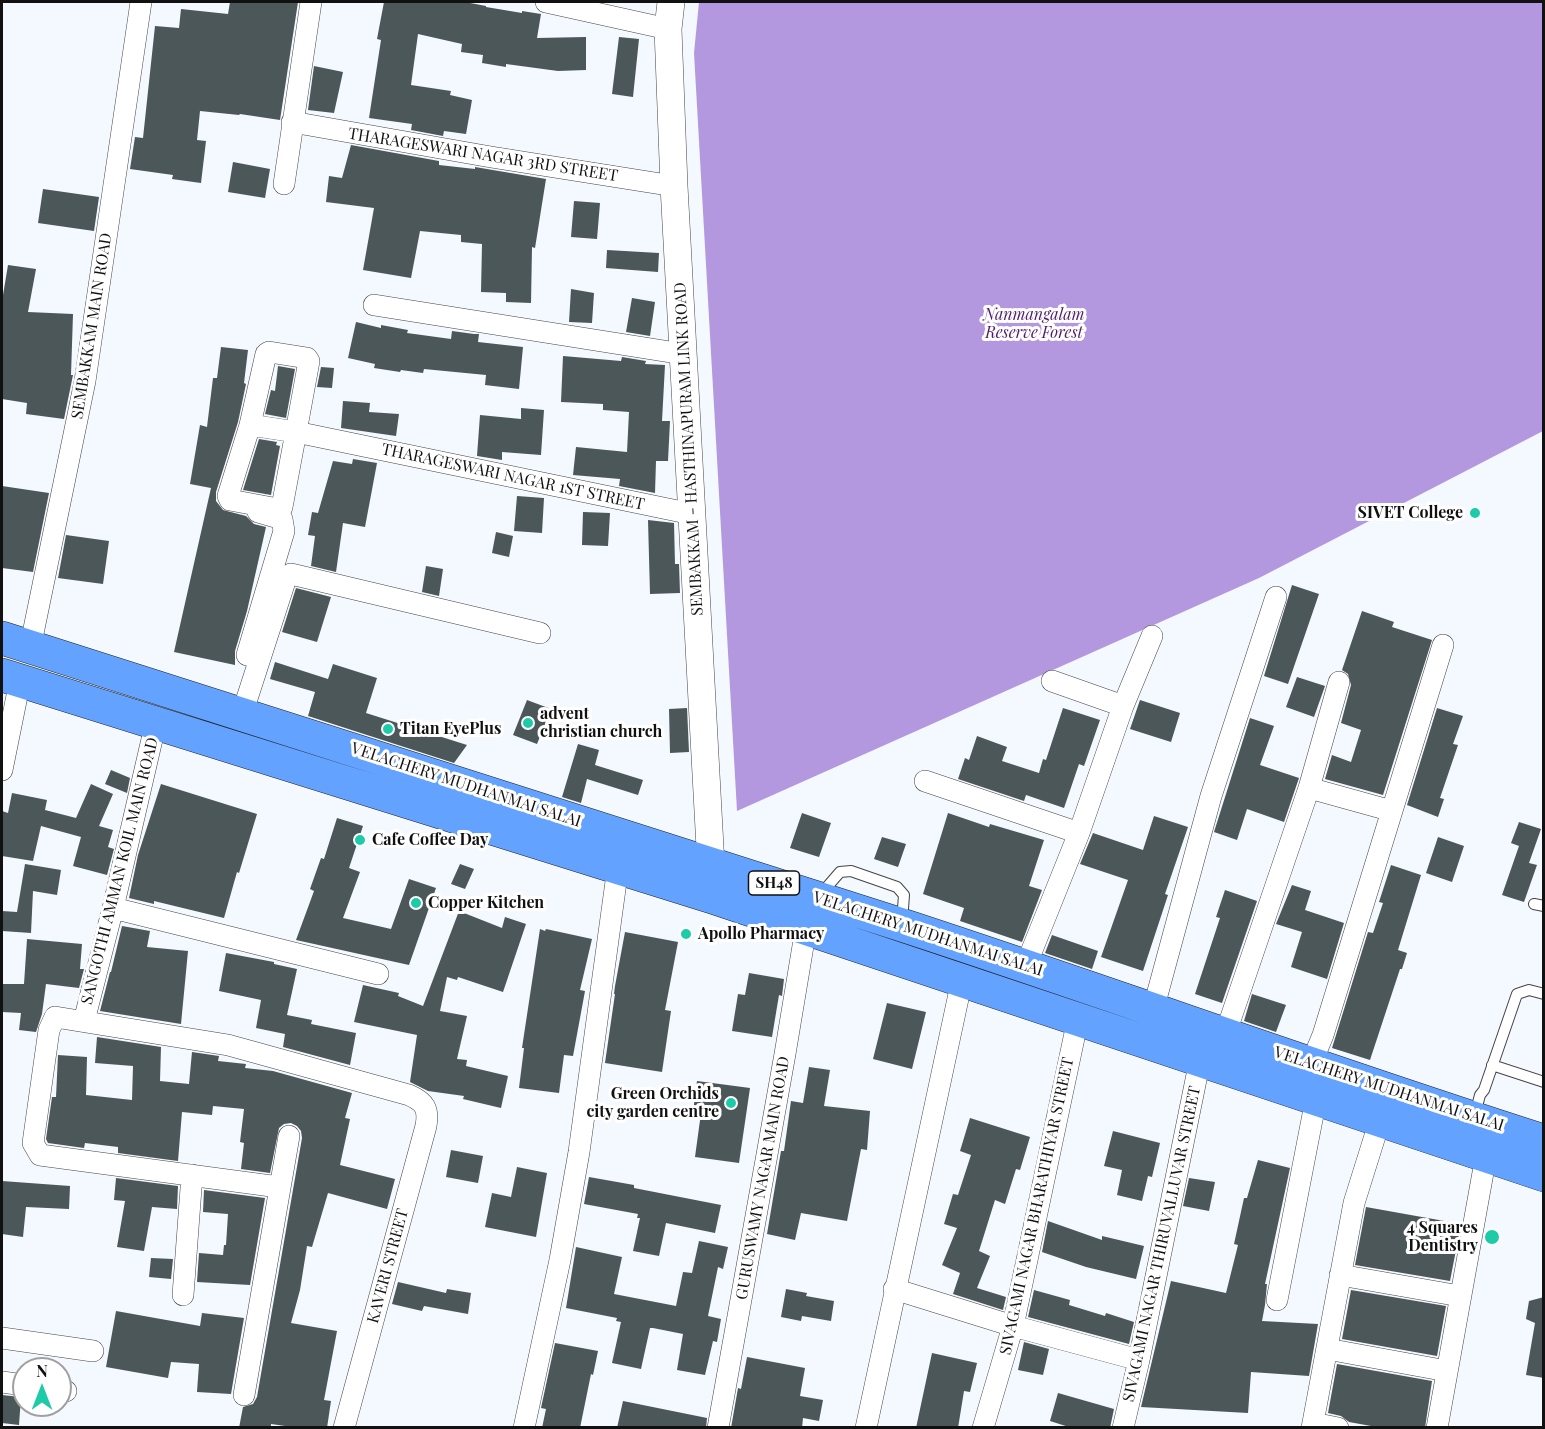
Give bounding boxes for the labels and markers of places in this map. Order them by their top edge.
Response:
place label: SIVET College [1358,503,1463,523]
marker: SIVET College [1468,506,1482,520]
place label: advent christian church [540,704,662,742]
marker: advent christian church [521,716,535,730]
place label: Titan EyePlus [400,719,501,739]
marker: Titan EyePlus [381,722,395,736]
place label: Cafe Coffee Day [372,830,488,850]
marker: Cafe Coffee Day [353,833,367,847]
place label: Copper Kitchen [428,893,544,913]
marker: Copper Kitchen [409,896,423,910]
place label: Apollo Pharmacy [698,924,824,944]
marker: Apollo Pharmacy [679,927,693,941]
place label: Green Orchids city garden centre [586,1084,719,1122]
marker: Green Orchids city garden centre [724,1096,738,1110]
place label: 4 Squares Dentistry [1406,1218,1478,1256]
marker: 4 Squares Dentistry [1483,1228,1501,1246]

